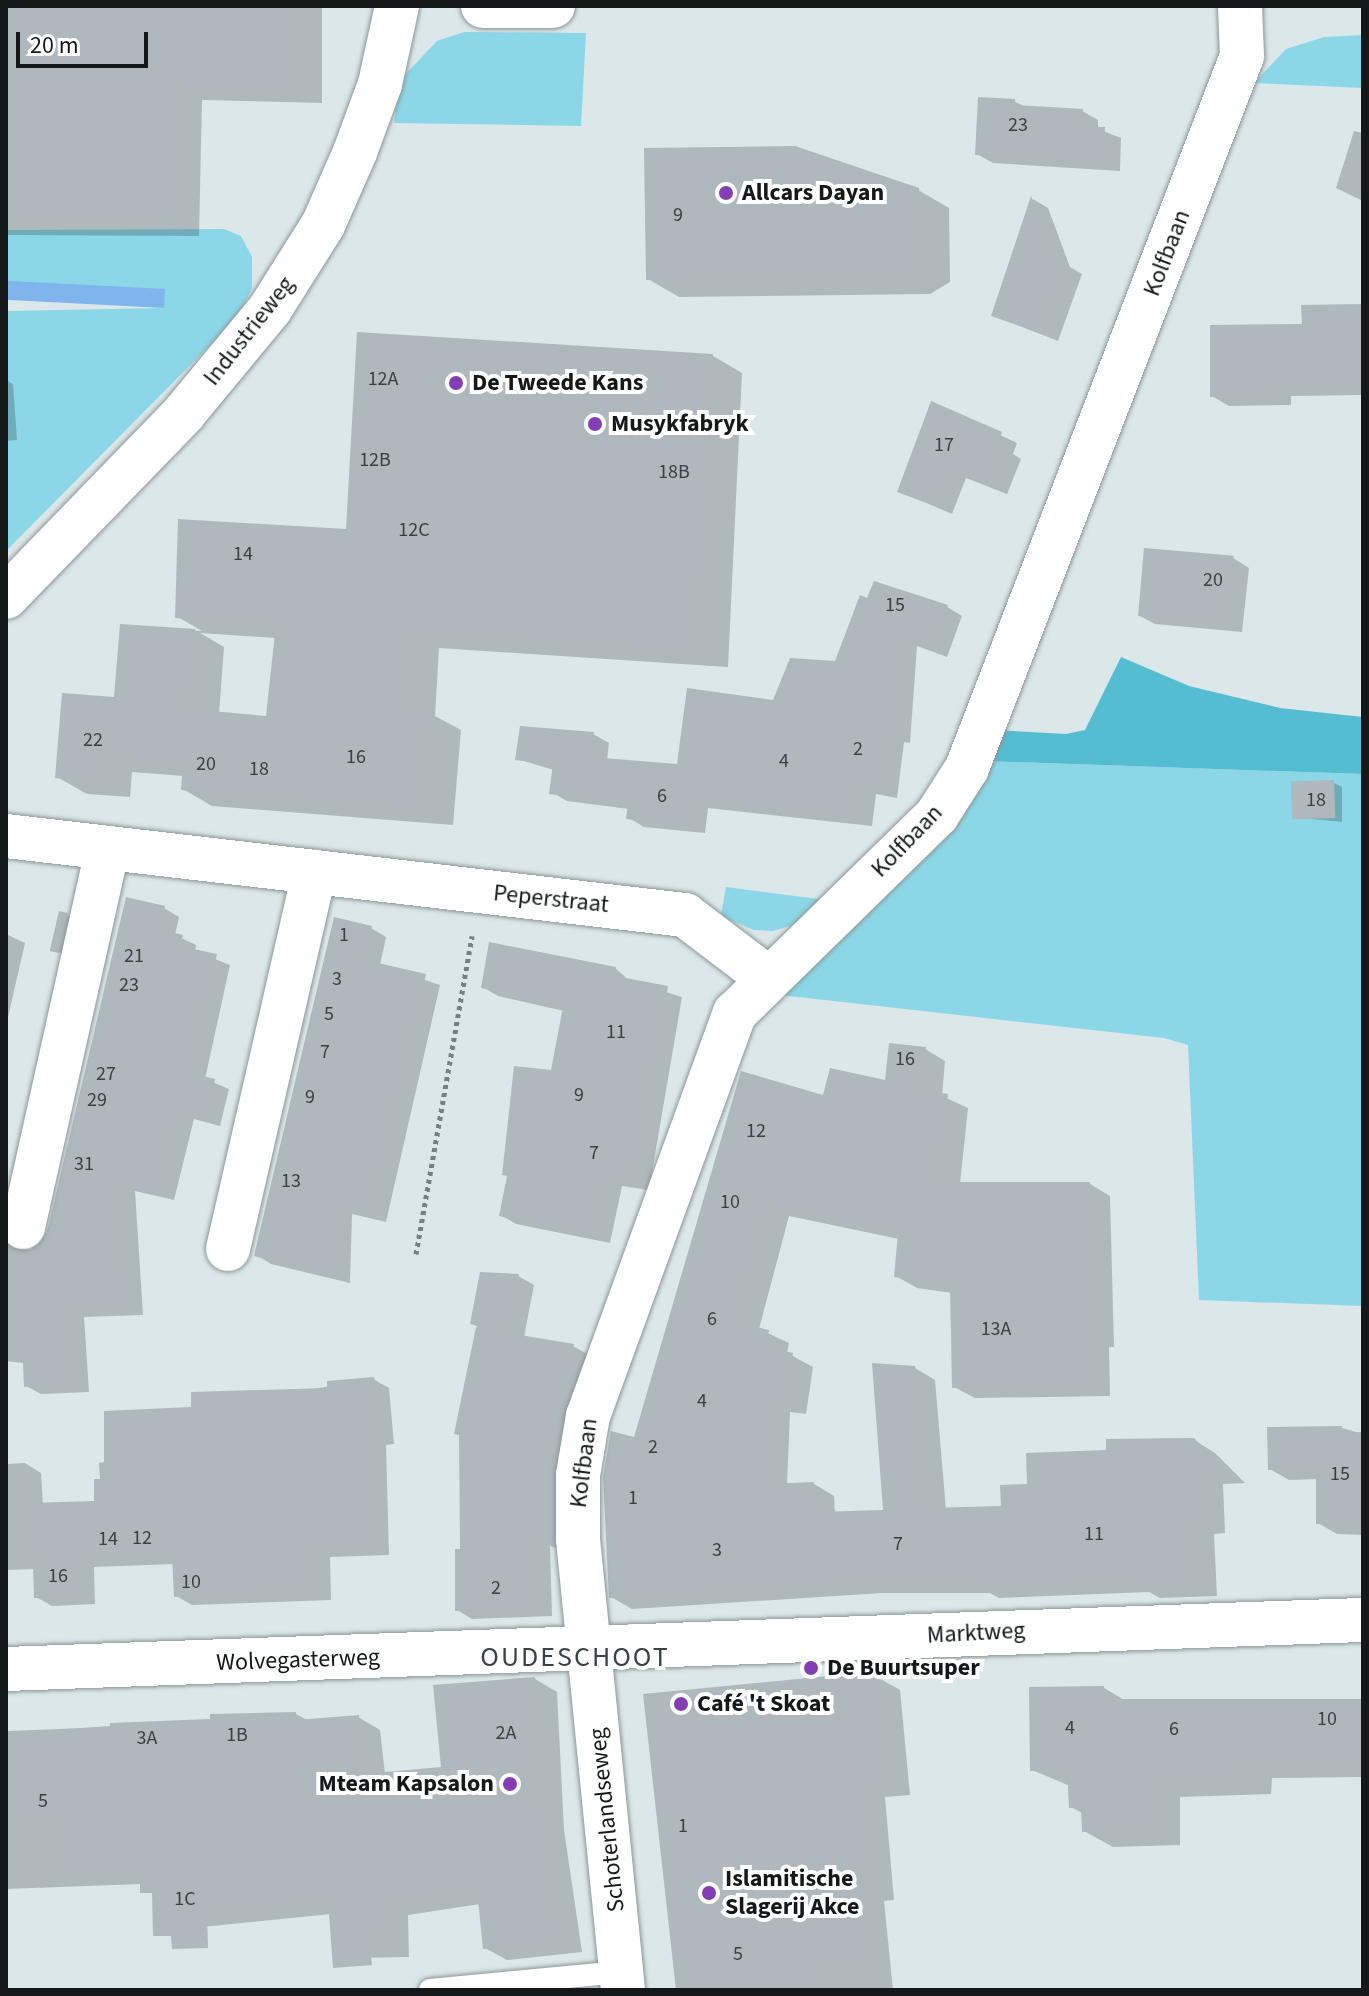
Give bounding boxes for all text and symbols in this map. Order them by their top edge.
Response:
scale bar [20,16,152,66]
text: 20 m [30,28,79,63]
house number: 23 [1008,113,1028,137]
place label: Allcars Dayan [742,179,884,207]
marker: Allcars Dayan [717,184,735,202]
house number: 9 [673,203,683,227]
street label: Kolfbaan [1137,206,1197,300]
street label: Industrieweg [197,271,301,391]
house number: 12A [368,367,398,391]
place label: De Tweede Kans [472,369,643,397]
marker: De Tweede Kans [447,374,465,392]
place label: Musykfabryk [611,410,749,438]
marker: Musykfabryk [586,415,604,433]
house number: 17 [934,433,954,457]
house number: 12B [359,448,391,472]
house number: 18B [658,460,690,484]
house number: 12C [398,518,430,542]
house number: 14 [233,542,253,566]
house number: 20 [1203,568,1223,592]
house number: 15 [885,593,905,617]
house number: 22 [83,728,103,752]
house number: 2 [853,737,863,761]
house number: 16 [346,745,366,769]
house number: 4 [779,749,789,773]
house number: 20 [196,752,216,776]
house number: 18 [249,757,269,781]
house number: 6 [657,784,667,808]
house number: 18 [1306,788,1326,812]
street label: Kolfbaan [865,799,949,883]
street label: Peperstraat [492,879,610,919]
house number: 1 [339,923,349,947]
house number: 21 [124,944,144,968]
house number: 3 [332,967,342,991]
house number: 23 [119,973,139,997]
house number: 5 [324,1002,334,1026]
house number: 11 [606,1020,626,1044]
house number: 7 [320,1040,330,1064]
house number: 16 [895,1047,915,1071]
house number: 27 [96,1062,116,1086]
house number: 9 [574,1083,584,1107]
house number: 9 [305,1085,315,1109]
house number: 29 [87,1088,107,1112]
house number: 12 [746,1119,766,1143]
house number: 7 [589,1141,599,1165]
house number: 31 [74,1152,94,1176]
house number: 13 [281,1169,301,1193]
house number: 10 [720,1190,740,1214]
house number: 6 [707,1307,717,1331]
house number: 13A [981,1317,1011,1341]
house number: 4 [697,1389,707,1413]
street label: Kolfbaan [564,1417,604,1509]
house number: 2 [648,1435,658,1459]
house number: 15 [1330,1462,1350,1486]
house number: 1 [628,1486,638,1510]
house number: 11 [1084,1522,1104,1546]
house number: 12 [132,1526,152,1550]
house number: 14 [98,1527,118,1551]
house number: 7 [893,1532,903,1556]
house number: 3 [712,1538,722,1562]
house number: 16 [48,1564,68,1588]
house number: 10 [181,1570,201,1594]
house number: 2 [491,1576,501,1600]
street label: Marktweg [926,1616,1026,1650]
district label: OUDESCHOOT [480,1640,670,1674]
street label: Wolvegasterweg [216,1643,380,1677]
place label: De Buurtsuper [827,1654,980,1682]
marker: De Buurtsuper [802,1659,820,1677]
place label: Café 't Skoat [697,1690,830,1718]
marker: Café 't Skoat [672,1695,690,1713]
house number: 10 [1317,1707,1337,1731]
house number: 4 [1065,1716,1075,1740]
house number: 6 [1169,1717,1179,1741]
house number: 2A [496,1721,516,1745]
house number: 1B [226,1723,248,1747]
house number: 3A [137,1726,157,1750]
street label: Schoterlandseweg [583,1726,631,1914]
place label: Mteam Kapsalon [319,1770,494,1798]
marker: Mteam Kapsalon [501,1775,519,1793]
house number: 5 [38,1789,48,1813]
house number: 1 [678,1814,688,1838]
place label: Islamitische Slagerij Akce [725,1865,860,1921]
marker: Islamitische Slagerij Akce [700,1884,718,1902]
house number: 1C [174,1887,196,1911]
house number: 5 [733,1942,743,1966]

